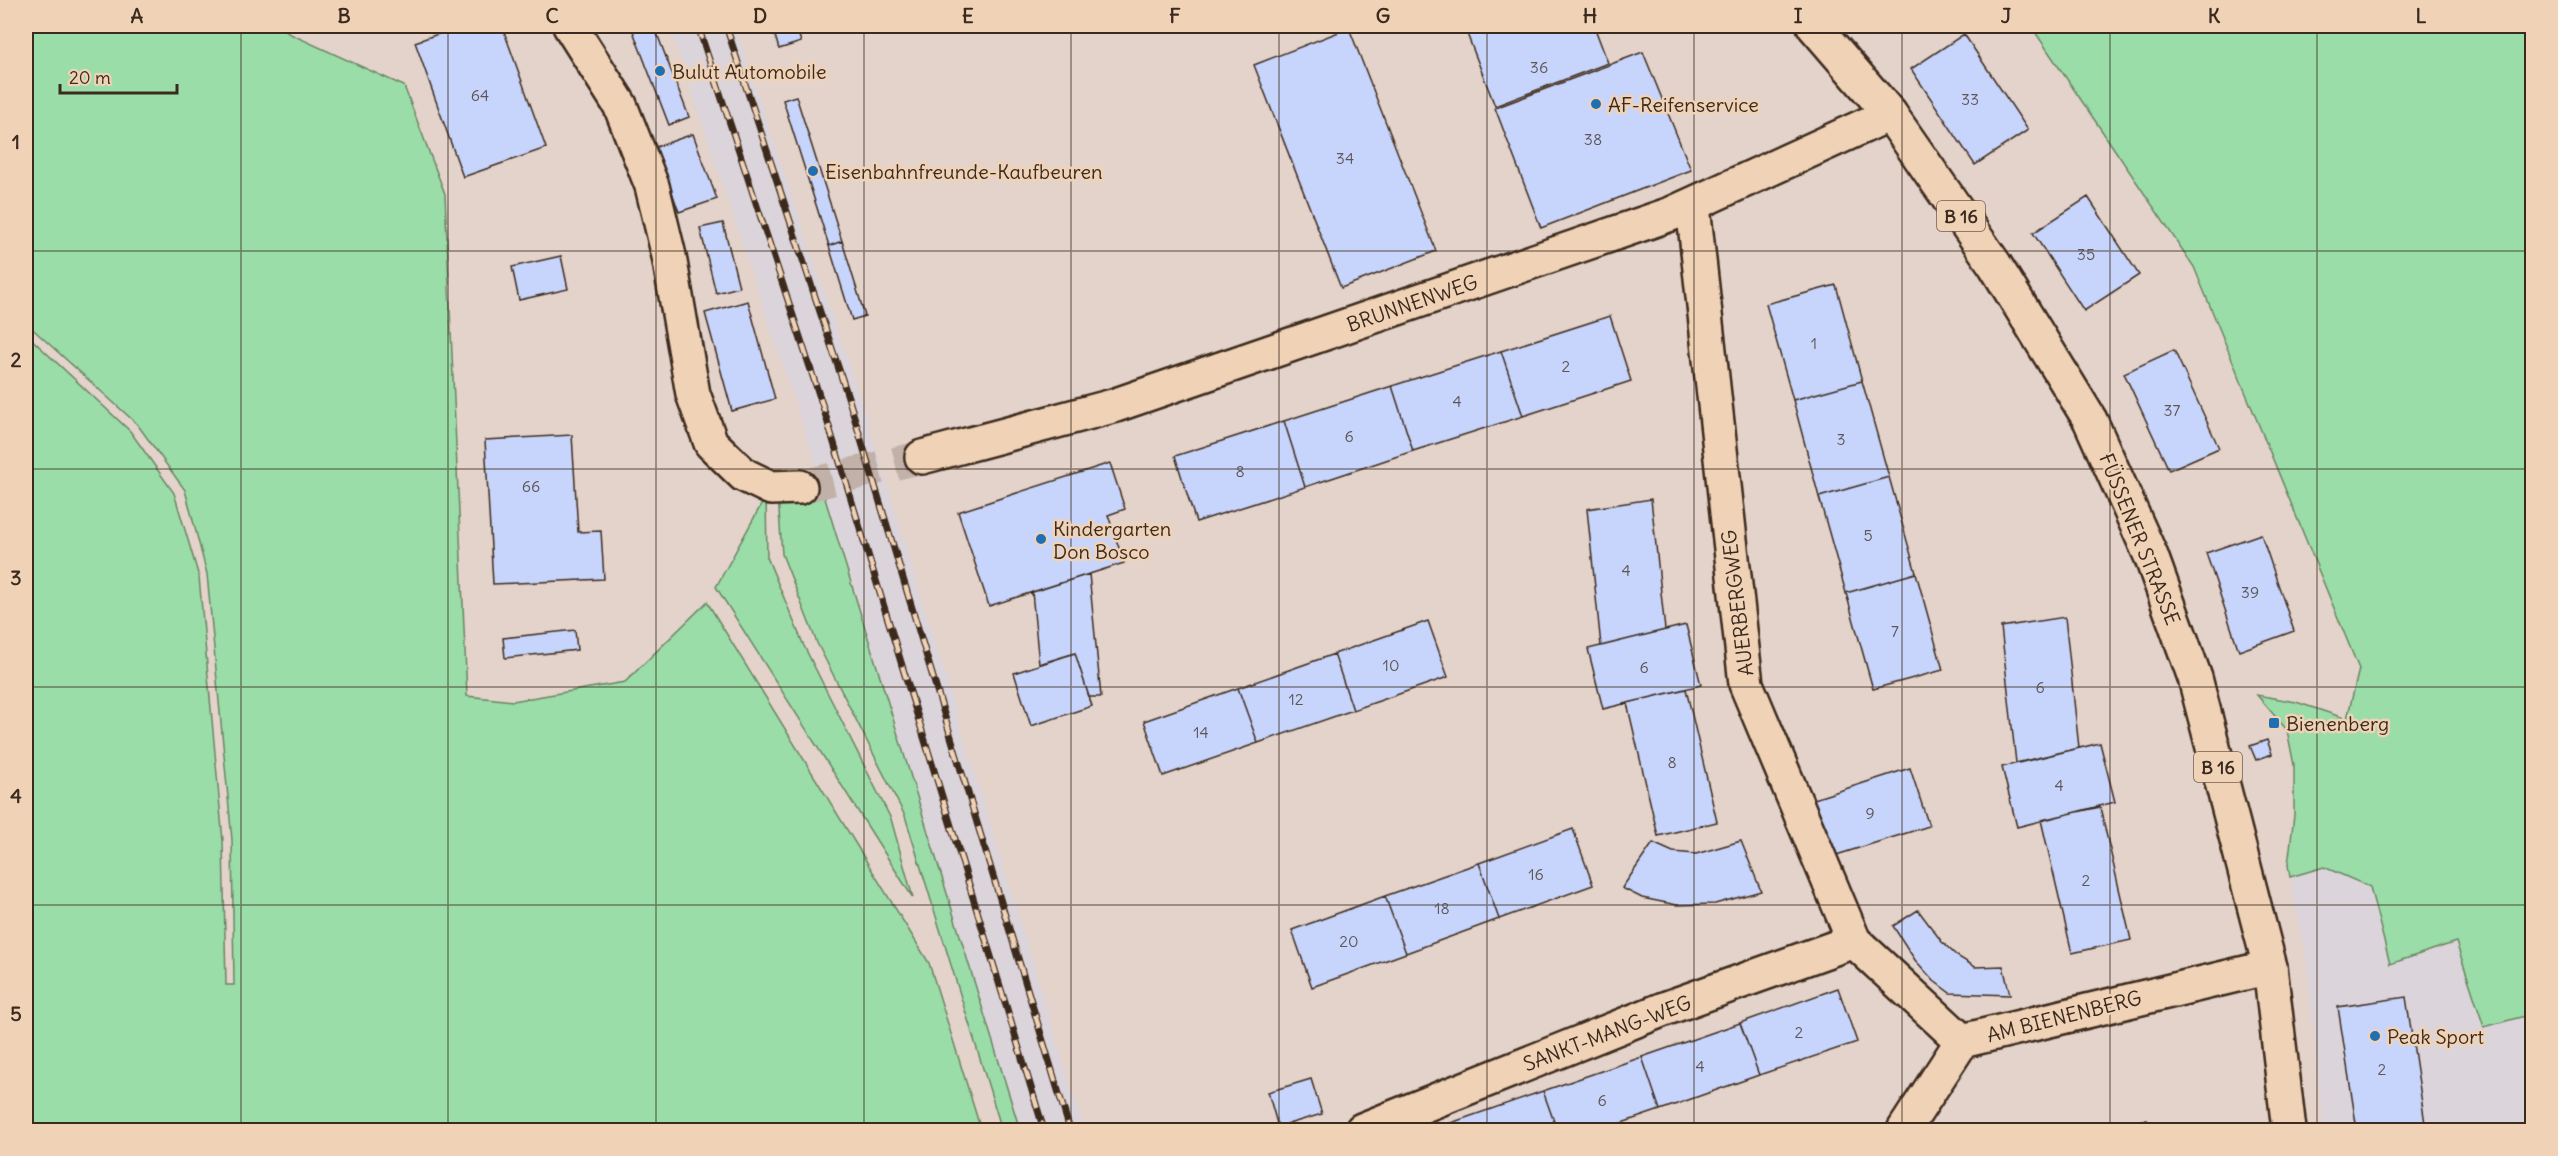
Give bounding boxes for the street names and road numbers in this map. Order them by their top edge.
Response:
road number: B 16 [1937,201,1985,231]
street label: BRUNNENWEG [1343,269,1481,337]
street label: FÜSSENER STRASSE [2094,449,2186,629]
street label: AUERBERGWEG [1716,529,1758,677]
road number: B 16 [2194,752,2242,782]
street label: AM BIENENBERG [1984,985,2144,1047]
street label: SANKT-MANG-WEG [1520,989,1694,1077]

